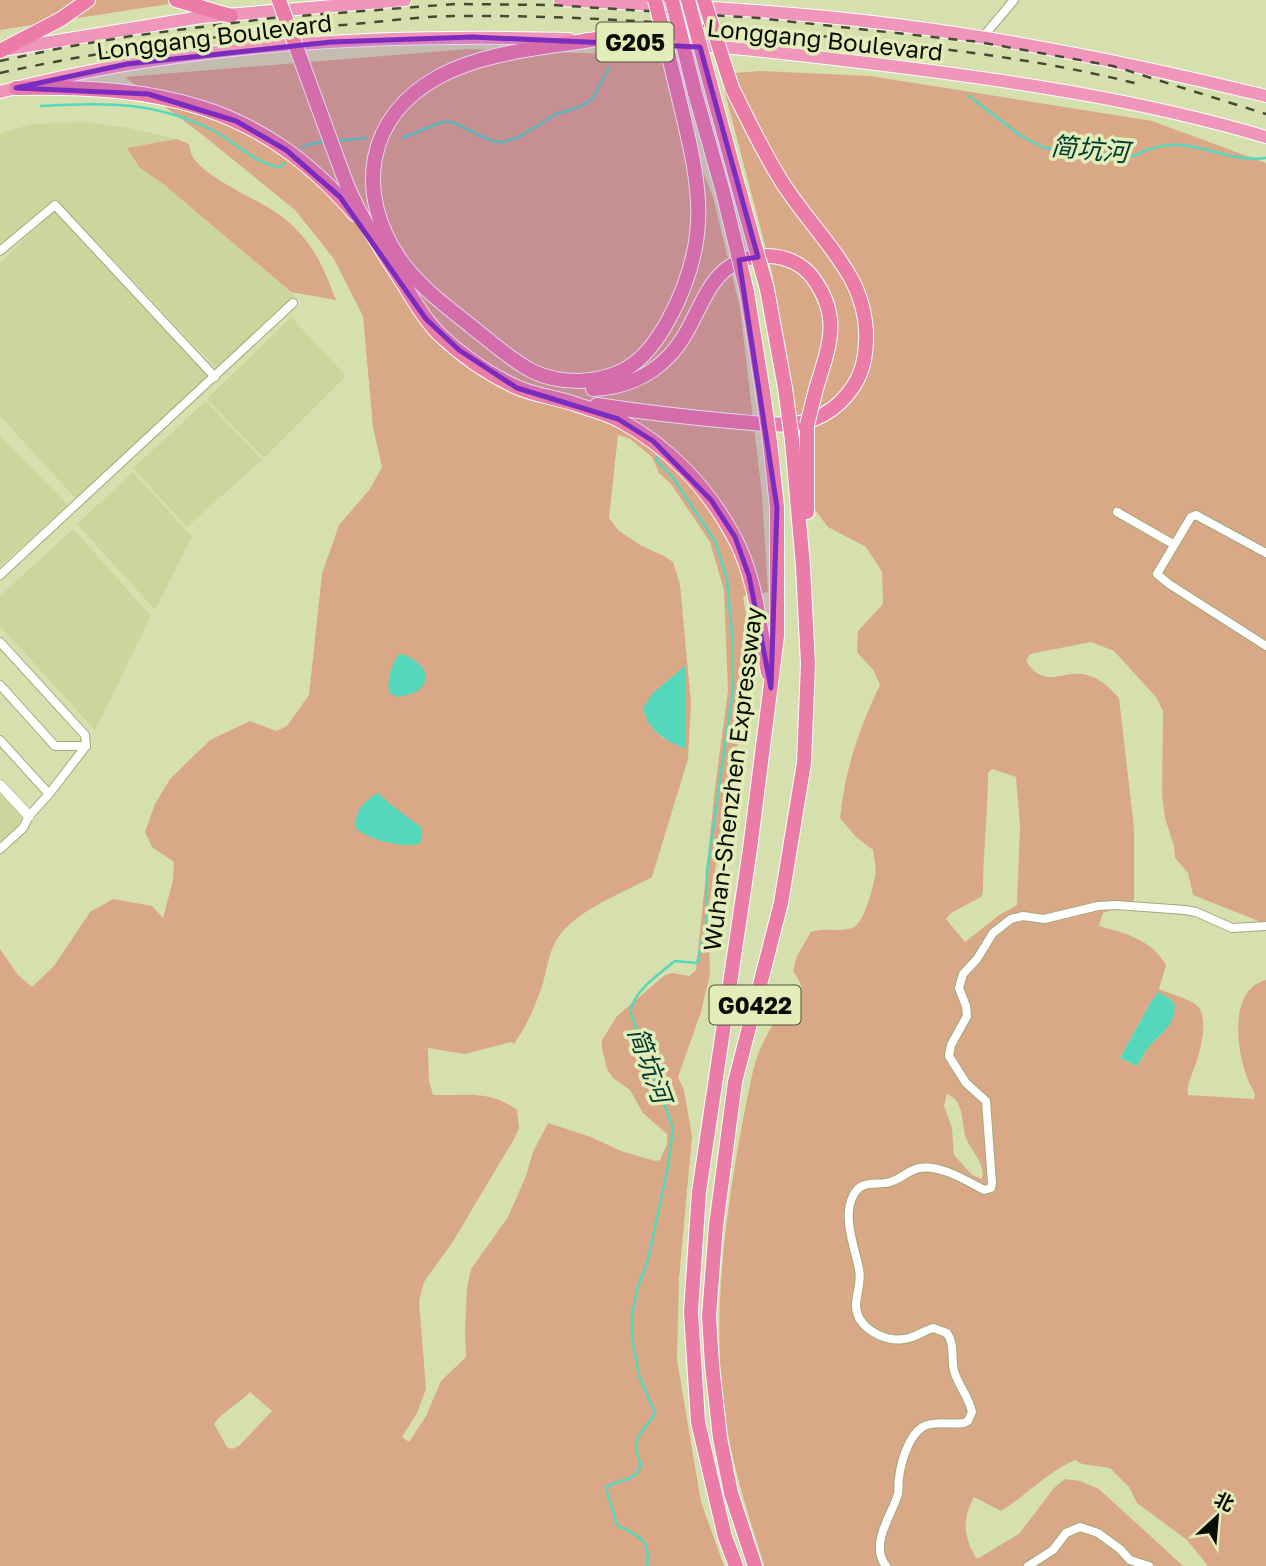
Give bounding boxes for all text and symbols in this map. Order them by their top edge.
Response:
street label: Longgang Boulevard [94,7,334,65]
street label: Longgang Boulevard [706,12,944,66]
road number: G205 [596,22,674,61]
water label: 简坑河 [1050,130,1135,168]
street label: Wuhan-Shenzhen Expressway [697,605,767,953]
road number: G0422 [710,986,800,1024]
water label: 简坑河 [622,1023,680,1112]
north arrow [1182,1482,1252,1552]
text: 北 [1211,1487,1238,1516]

